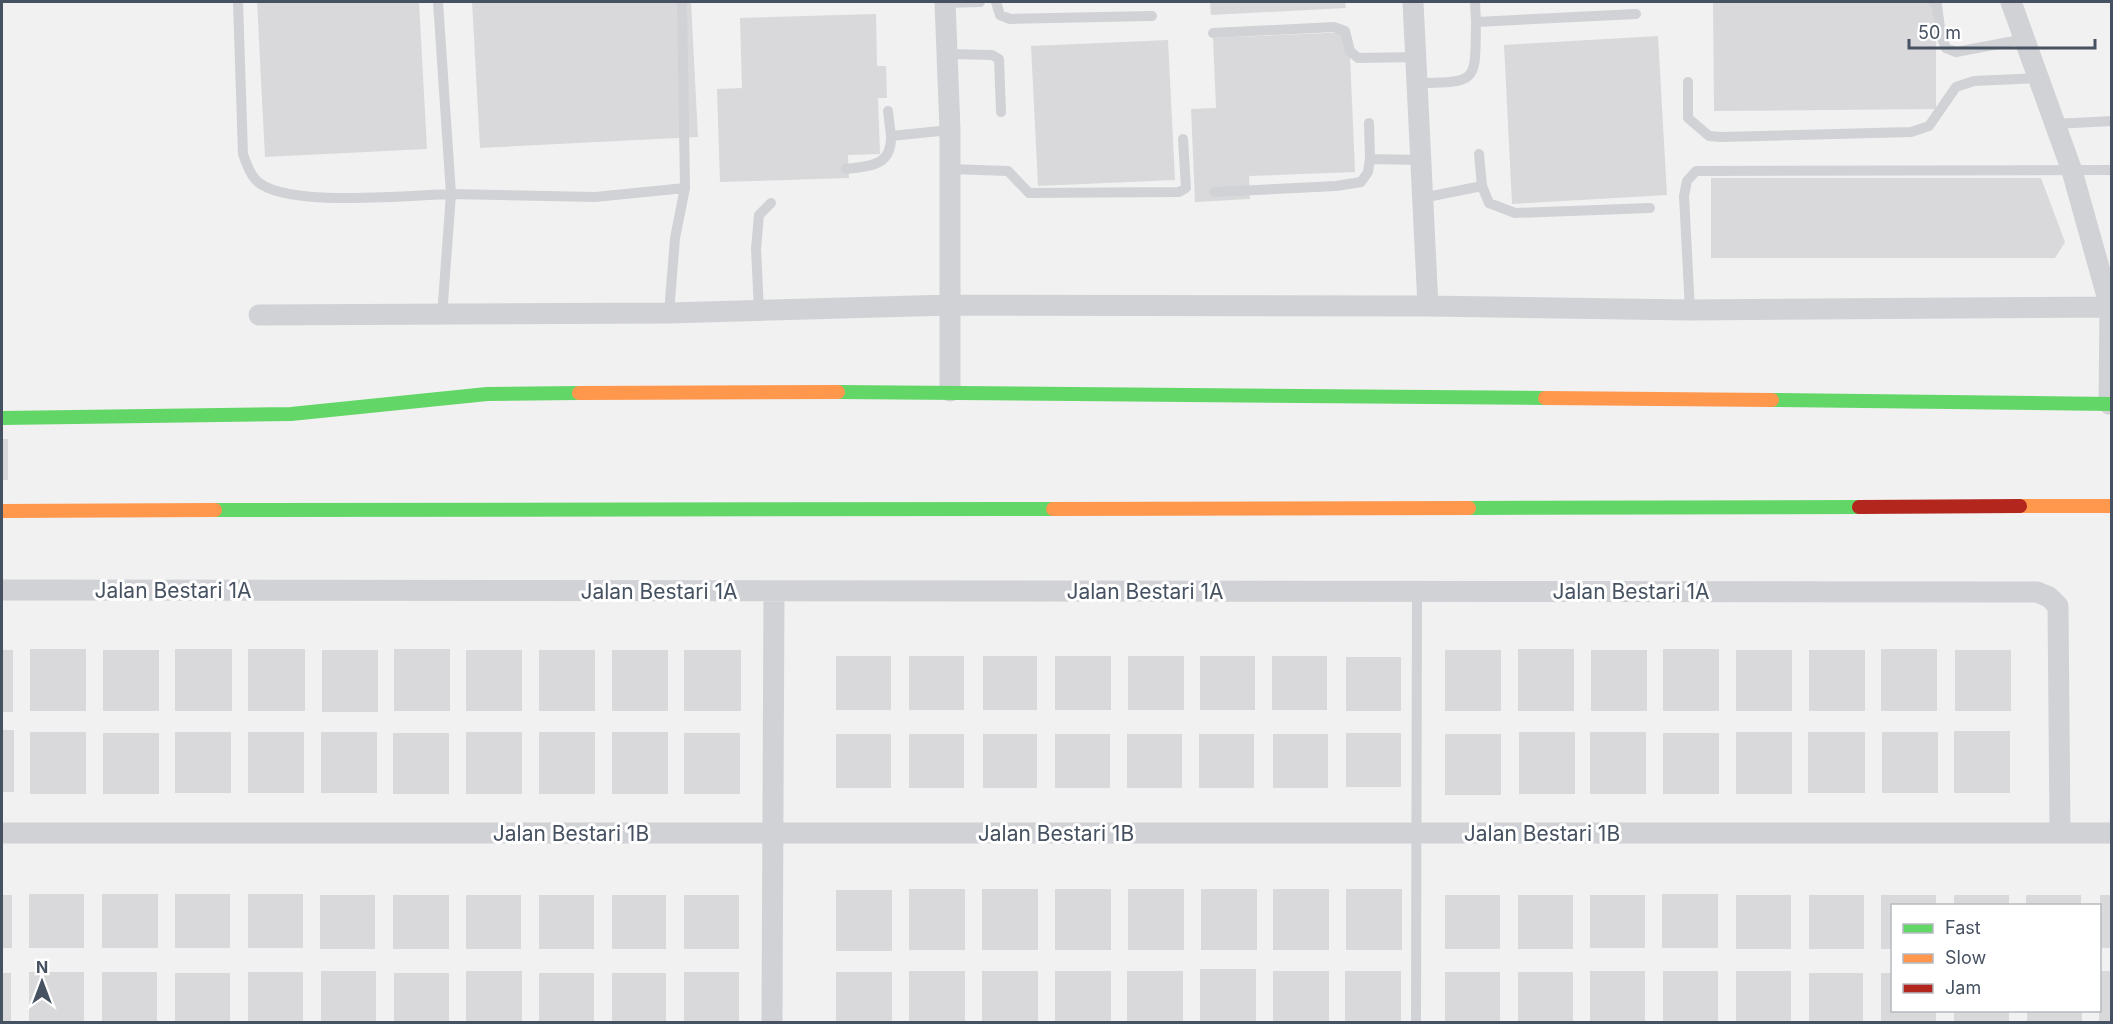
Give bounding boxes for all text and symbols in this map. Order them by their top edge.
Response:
scale bar [1909,12,2095,50]
text: 50 m [1918,22,1961,43]
street label: Jalan Bestari 1A [94,578,252,603]
street label: Jalan Bestari 1A [580,579,738,604]
street label: Jalan Bestari 1A [1066,579,1224,604]
street label: Jalan Bestari 1A [1552,579,1710,604]
street label: Jalan Bestari 1B [493,821,649,846]
street label: Jalan Bestari 1B [978,821,1134,846]
street label: Jalan Bestari 1B [1464,821,1620,846]
legend [1891,904,2101,1012]
text: Fast [1945,917,1981,938]
text: Slow [1945,947,1986,968]
north arrow [12,952,72,1012]
text: N [36,957,48,977]
text: Jam [1945,977,1981,998]

